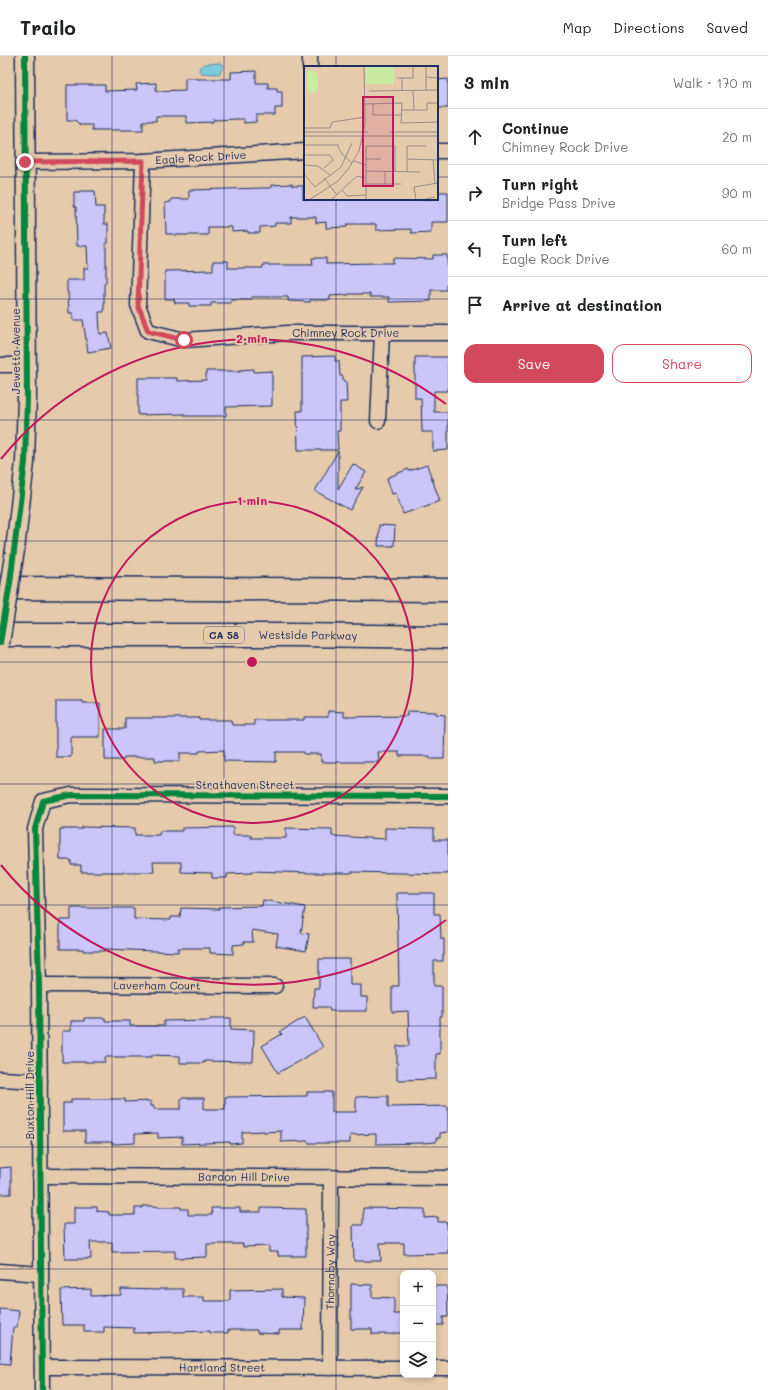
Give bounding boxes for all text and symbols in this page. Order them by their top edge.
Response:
text: Trailo [20,15,76,40]
text: Map [563,18,591,37]
text: Directions [613,18,684,37]
text: Saved [706,18,748,37]
inset map [304,66,438,200]
text: 3 min [464,71,509,93]
text: Walk · 170 m [673,74,752,91]
text: Continue [502,118,569,138]
icon: ahead [464,126,486,148]
text: 20 m [722,128,752,145]
text: Chimney Rock Drive [502,138,628,155]
street label: Eagle Rock Drive [155,147,247,167]
route end [16,153,34,171]
text: Turn right [502,174,579,194]
icon: right [464,182,486,204]
text: 90 m [722,184,752,201]
text: Bridge Pass Drive [502,194,616,211]
text: Turn left [502,230,567,250]
icon: left [464,238,486,260]
text: 60 m [722,240,752,257]
text: Eagle Rock Drive [502,250,610,267]
icon: arrive [464,294,486,316]
text: Arrive at destination [502,295,662,315]
street label: Jewetta Avenue [8,308,23,394]
street label: Chimney Rock Drive [292,325,399,340]
text: 2 min [236,330,268,346]
route start [175,331,193,349]
button: Save [464,344,604,383]
button: Share [612,344,752,383]
text: 1 min [237,492,267,508]
road number: CA 58 [204,627,244,643]
street label: Westside Parkway [259,627,358,643]
centre of rings [245,655,259,669]
street label: Strathaven Street [196,777,294,792]
street label: Laverham Court [113,977,201,993]
street label: Buxton Hill Drive [22,1050,37,1139]
street label: Bardon Hill Drive [198,1169,290,1184]
street label: Thornaby Way [322,1234,338,1310]
map controls [400,1270,436,1378]
button: + [400,1270,436,1306]
button: − [400,1306,436,1342]
button: layers [400,1342,436,1378]
street label: Hartland Street [179,1359,265,1375]

